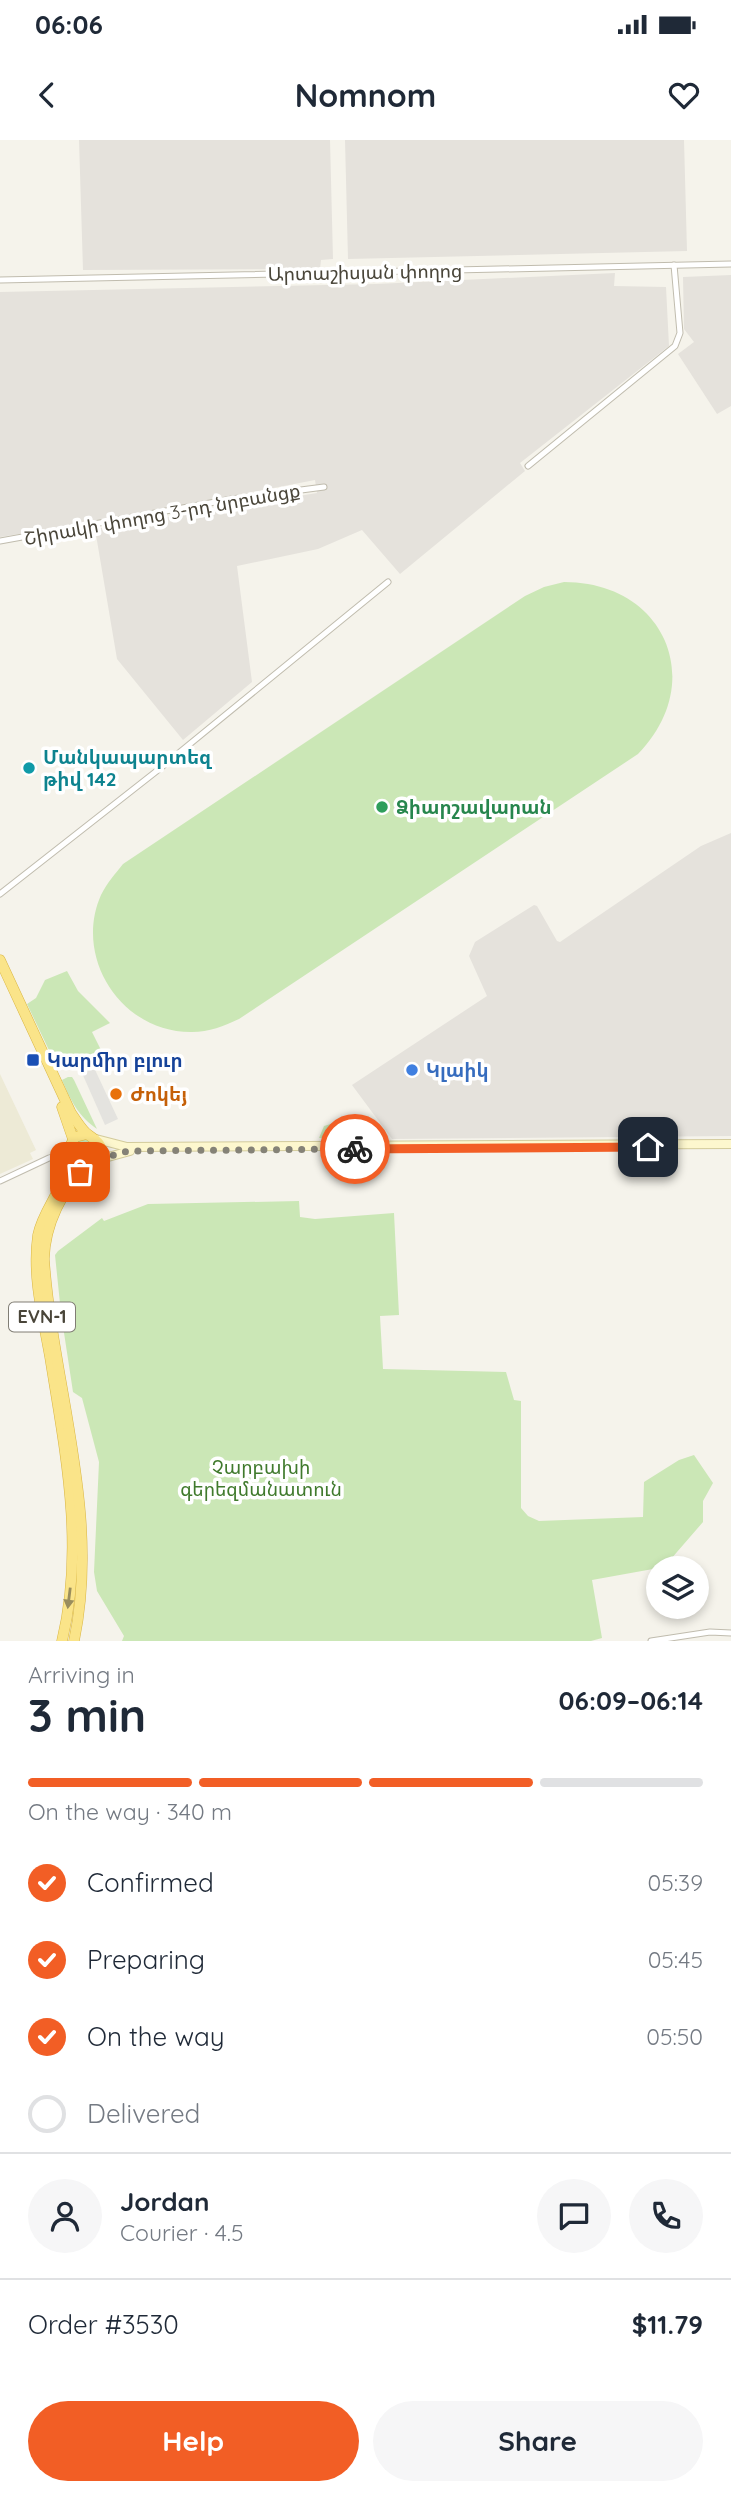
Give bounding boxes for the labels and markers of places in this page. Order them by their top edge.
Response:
place label: Մանկապարտեզ թիվ 142 [43,745,212,791]
marker: Մանկապարտեզ թիվ 142 [21,760,37,776]
place label: Ձիարշավարան [396,795,552,819]
marker: Ձիարշավարան [374,799,390,815]
place label: Կարմիր բլուր [47,1048,183,1072]
marker: Կարմիր բլուր [25,1052,41,1068]
place label: Կլաիկ [426,1058,489,1082]
marker: Կլաիկ [404,1062,420,1078]
place label: Ժոկեյ [130,1082,187,1106]
marker: Ժոկեյ [108,1086,124,1102]
pin [618,1117,678,1177]
pin [50,1142,110,1202]

